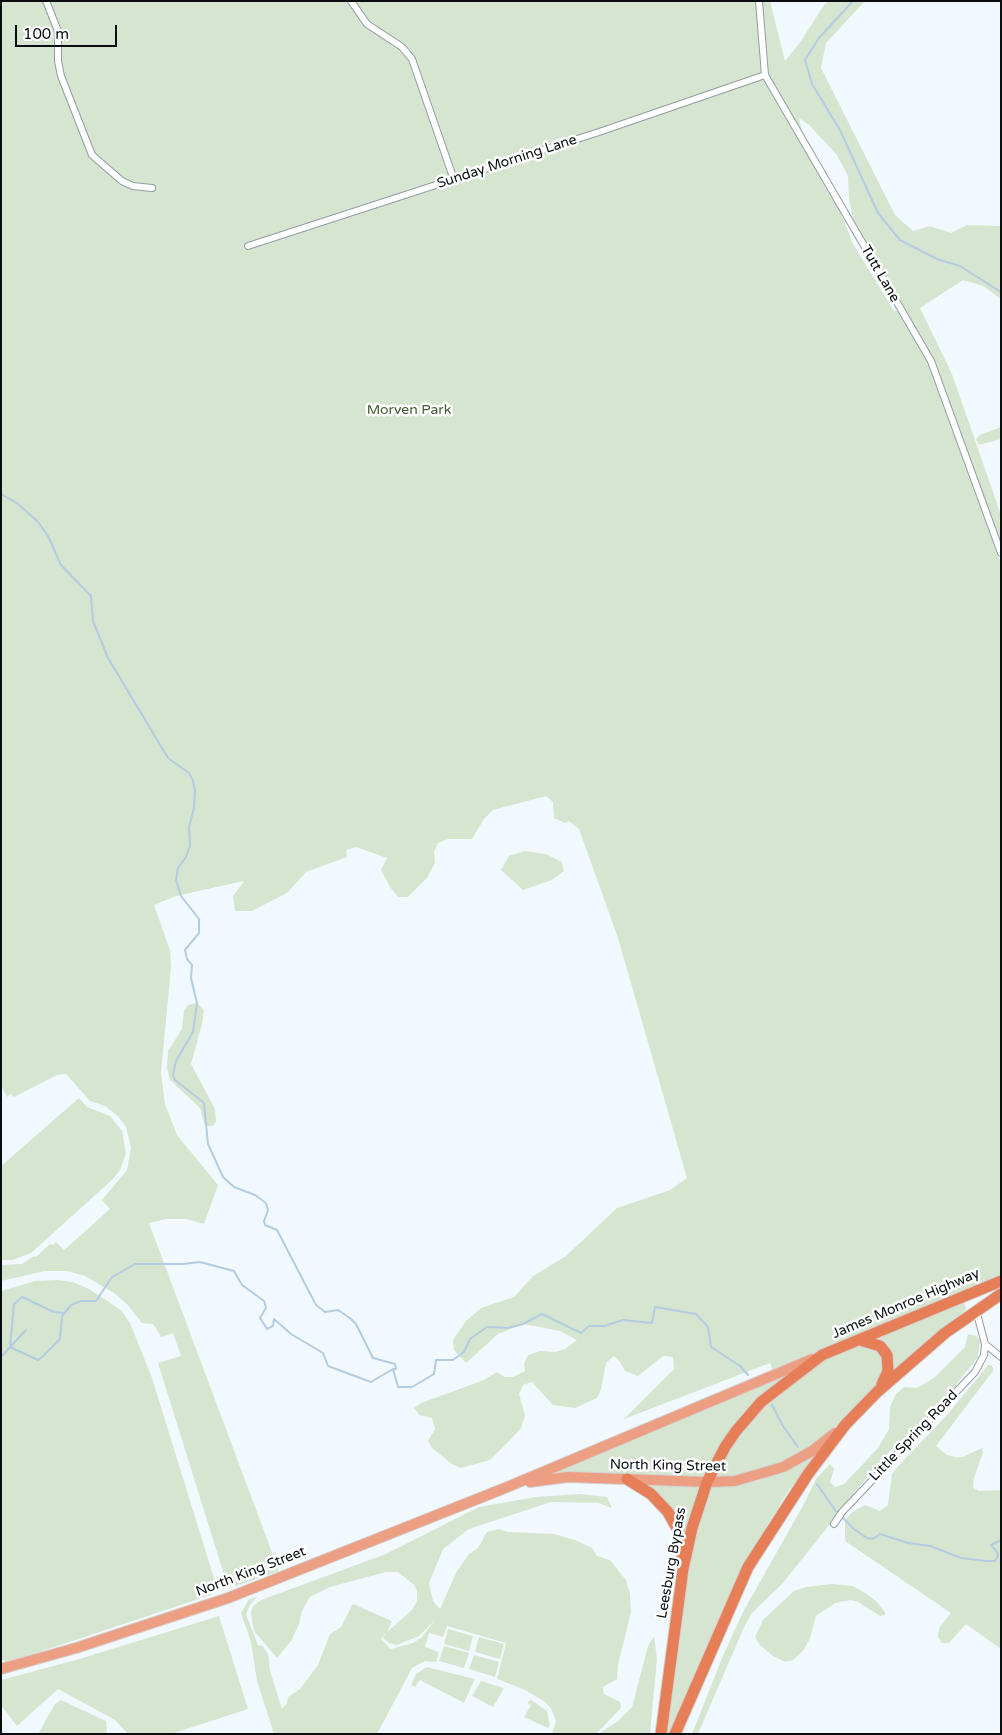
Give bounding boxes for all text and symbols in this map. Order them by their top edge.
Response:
scale bar [18,15,120,47]
text: 100 m [23,25,69,43]
street label: Sunday Morning Lane [435,131,579,193]
street label: Tutt Lane [857,243,903,305]
park label: Morven Park [367,402,451,418]
street label: James Monroe Highway [830,1265,982,1343]
street label: Little Spring Road [866,1387,962,1485]
street label: North King Street [610,1457,726,1475]
street label: Leesburg Bypass [654,1506,690,1620]
street label: North King Street [194,1543,308,1601]

